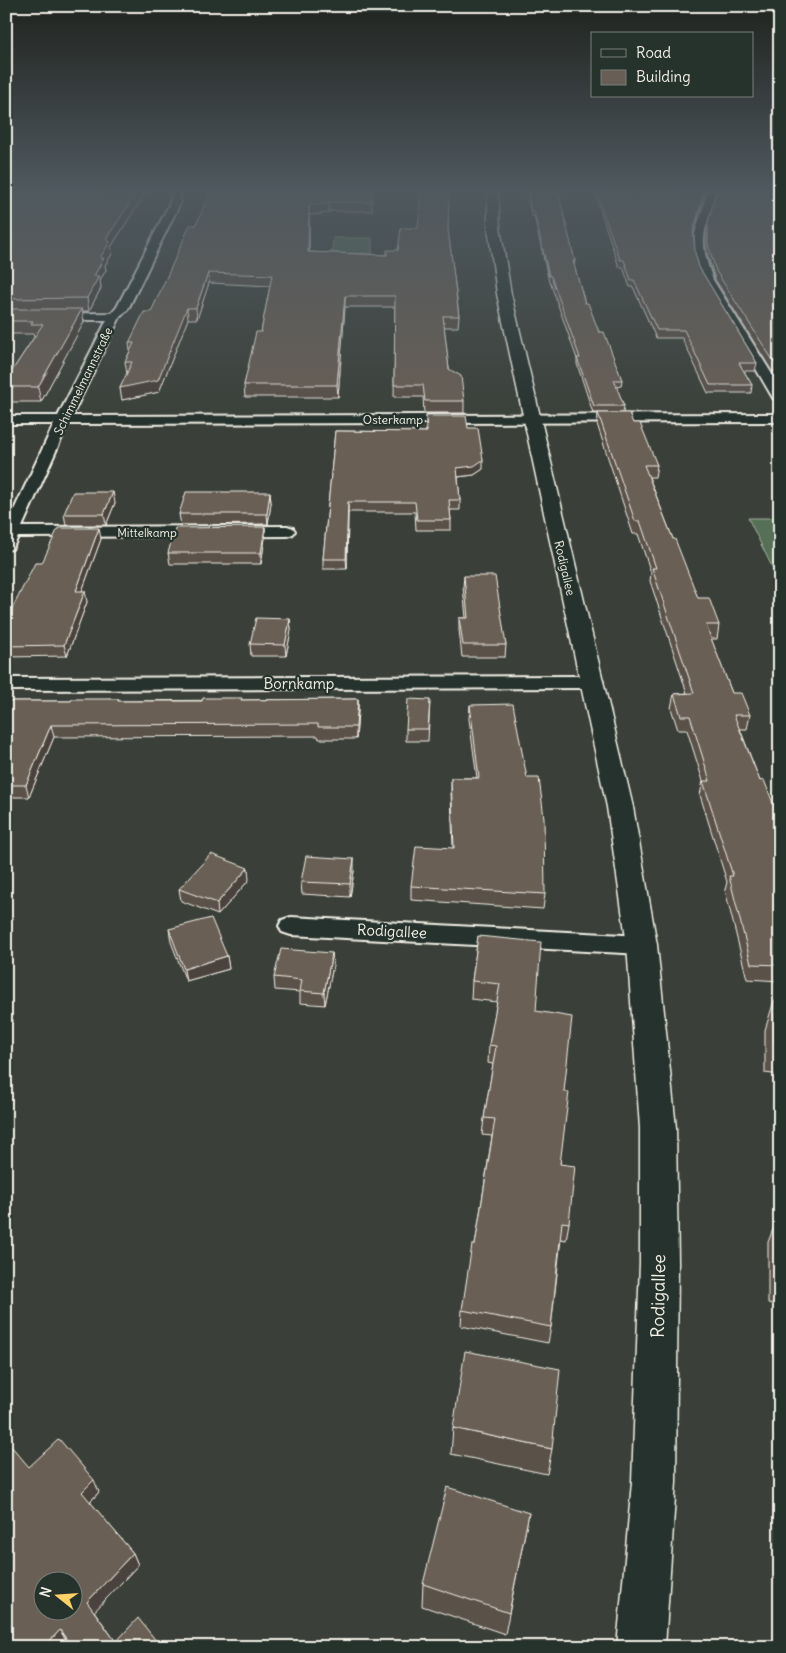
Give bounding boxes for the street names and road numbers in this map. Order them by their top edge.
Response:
street label: Schimmelmannstraße [50,325,116,437]
street label: Osterkamp [363,412,423,427]
street label: Mittelkamp [117,525,177,540]
street label: Rodigallee [551,539,579,597]
street label: Bornkamp [264,674,334,693]
street label: Rodigallee [357,920,427,942]
street label: Rodigallee [646,1254,670,1338]

